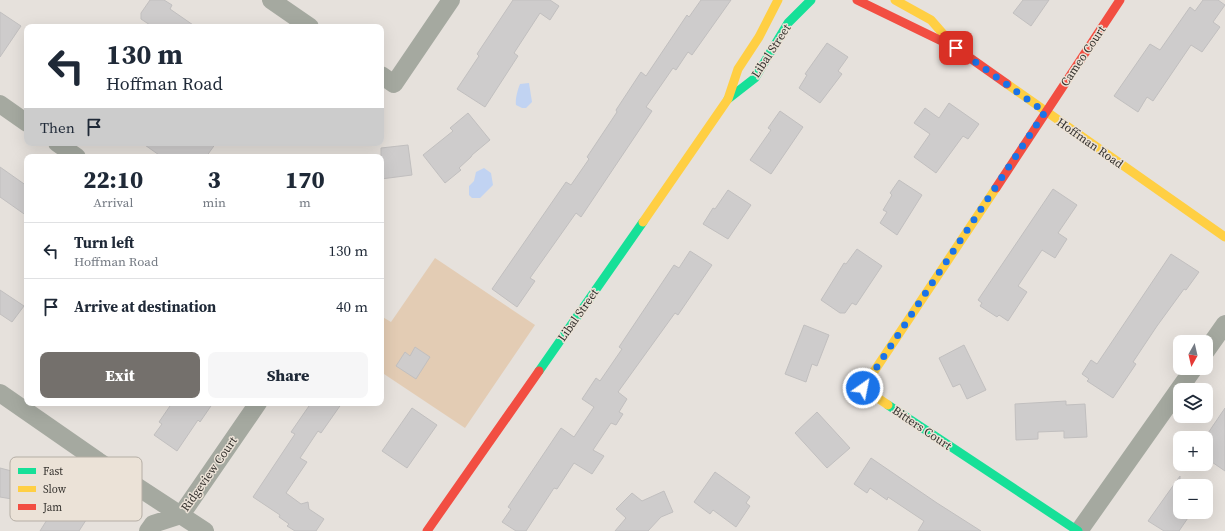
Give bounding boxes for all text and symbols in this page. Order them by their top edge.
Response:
street label: Libal Street [748,21,794,81]
street label: Cameo Court [1057,22,1109,90]
pin [939,31,973,65]
text: 130 m [106,35,183,73]
icon: arrive [945,37,967,59]
icon: left [40,40,92,92]
text: Hoffman Road [106,71,223,96]
street label: Hoffman Road [1054,114,1127,172]
icon: arrive [83,116,105,138]
text: Then [40,117,75,138]
text: 22:10 [83,163,143,196]
text: 3 [208,163,221,196]
text: 170 [285,163,325,196]
text: Arrival [93,194,133,211]
text: min [202,194,226,211]
text: m [299,194,311,211]
text: Turn left [74,232,134,253]
icon: left [40,240,62,262]
text: 130 m [328,240,368,261]
text: Hoffman Road [74,253,158,270]
street label: Libal Street [554,285,602,345]
icon: arrive [40,296,62,318]
text: Arrive at destination [74,296,216,317]
text: 40 m [336,296,368,317]
north arrow [1173,335,1213,375]
map controls [1173,335,1213,519]
button: Exit [40,352,200,398]
button: Share [208,352,368,398]
position arrow [842,367,884,409]
button: layers [1173,383,1213,423]
street label: Bitters Court [889,402,955,454]
button: + [1173,431,1213,471]
street label: Ridgeview Court [177,433,241,515]
legend [10,457,142,521]
text: Fast [43,464,63,479]
button: − [1173,479,1213,519]
text: Slow [43,482,67,497]
text: Jam [42,500,62,515]

